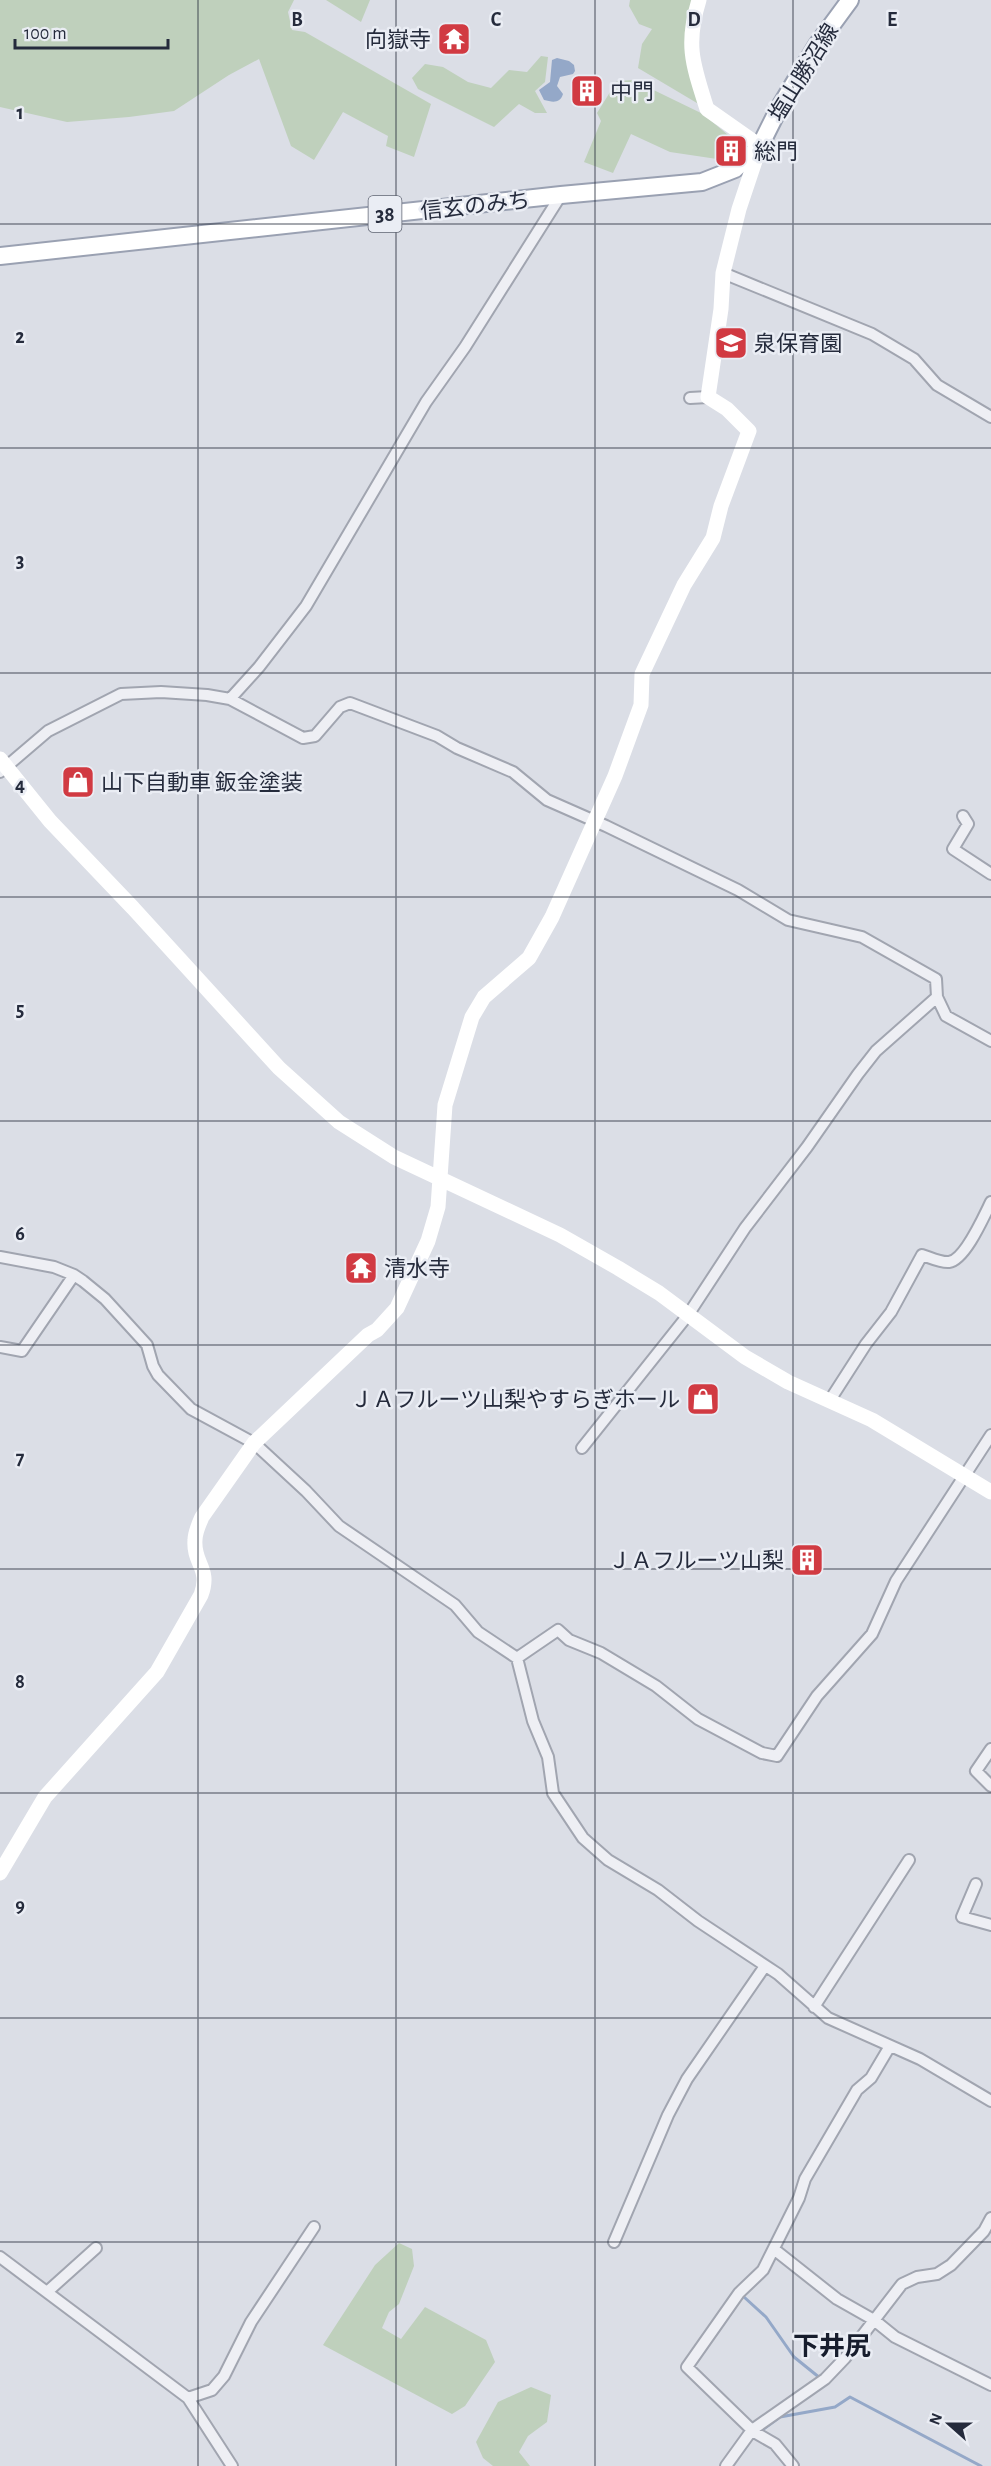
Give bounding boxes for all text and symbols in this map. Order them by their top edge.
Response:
text: B [291,10,303,30]
text: C [491,10,502,30]
text: D [687,10,701,30]
text: E [887,10,897,30]
scale bar [15,12,168,50]
street label: 塩山勝沼線 [765,20,842,125]
temple icon: 向嶽寺 [436,21,472,57]
text: 100 m [24,25,67,43]
place label: 向嶽寺 [365,28,431,51]
building icon: 中門 [569,73,605,109]
place label: 中門 [610,80,654,103]
text: 1 [16,103,24,123]
building icon: 総門 [713,133,749,169]
place label: 総門 [754,140,798,163]
street label: 信玄のみち [419,188,531,223]
road number: 38 [368,196,402,232]
school or university icon: 泉保育園 [713,325,749,361]
text: 2 [15,327,25,347]
place label: 泉保育園 [754,332,842,355]
text: 3 [16,551,24,571]
shop icon: 山下自動車 鈑金塗装 [60,764,96,800]
place label: 山下自動車 鈑金塗装 [101,771,303,794]
text: 4 [15,775,25,795]
text: 5 [16,1000,24,1020]
text: 6 [15,1224,25,1244]
temple icon: 清水寺 [343,1250,379,1286]
place label: 清水寺 [384,1257,450,1280]
shop icon: ＪＡフルーツ山梨やすらぎホール [685,1381,721,1417]
place label: ＪＡフルーツ山梨やすらぎホール [350,1388,680,1411]
text: 7 [16,1448,25,1468]
building icon: ＪＡフルーツ山梨 [789,1542,825,1578]
place label: ＪＡフルーツ山梨 [608,1549,784,1572]
text: 8 [15,1672,25,1692]
text: 9 [15,1896,25,1916]
district label: 下井尻 [793,2332,871,2360]
north arrow [919,2394,979,2454]
text: N [926,2411,945,2427]

